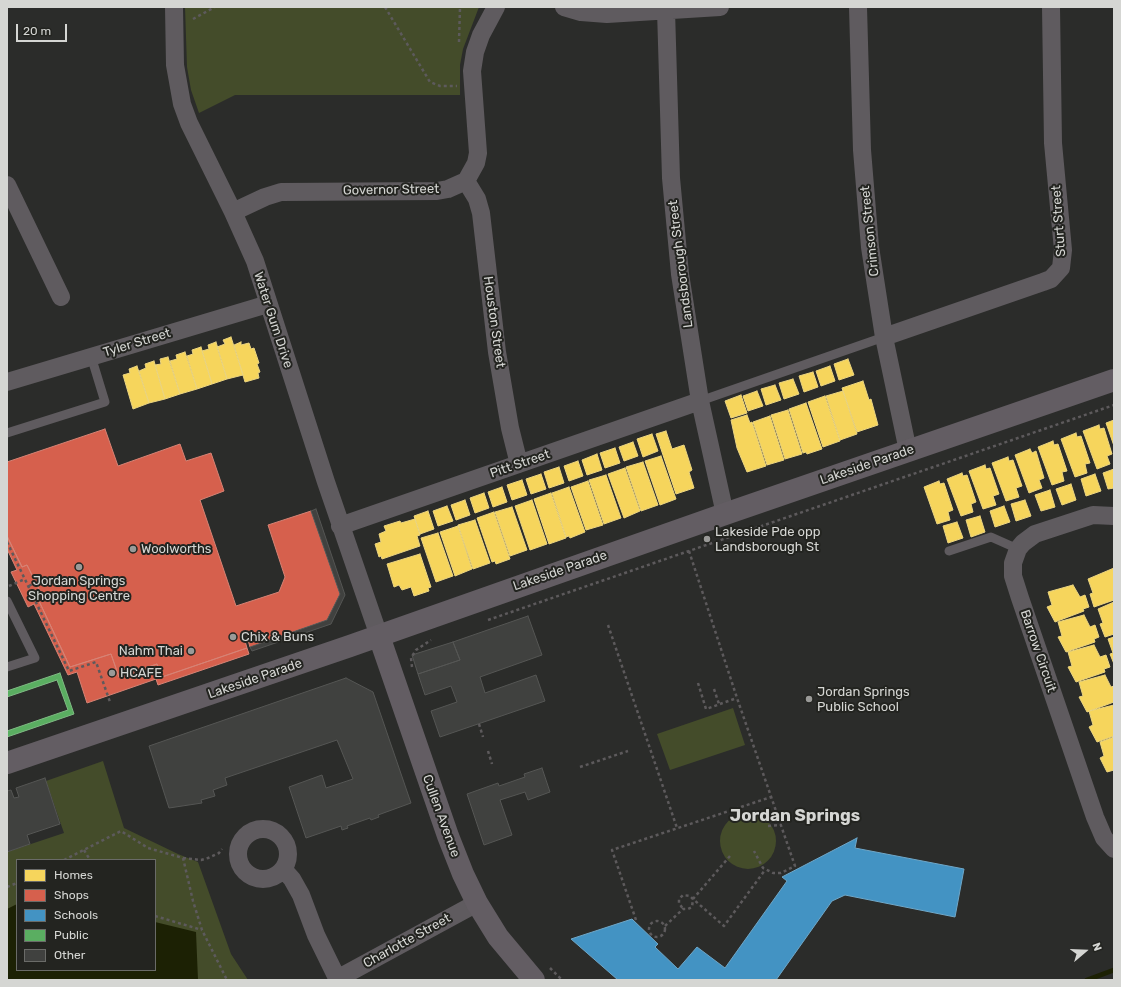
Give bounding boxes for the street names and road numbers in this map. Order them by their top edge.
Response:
street label: Governor Street [343,181,439,199]
street label: Crimson Street [857,185,883,277]
street label: Sturt Street [1049,185,1069,257]
street label: Landsborough Street [665,199,697,329]
street label: Water Gum Drive [250,270,296,370]
street label: Houston Street [480,275,508,369]
street label: Tyler Street [101,325,173,361]
street label: Lakeside Parade [818,442,916,488]
street label: Pitt Street [488,446,552,482]
street label: Lakeside Parade [511,548,609,594]
street label: Barrow Circuit [1017,608,1059,694]
street label: Lakeside Parade [206,656,304,702]
street label: Cullen Avenue [419,773,463,859]
street label: Charlotte Street [361,911,453,971]

